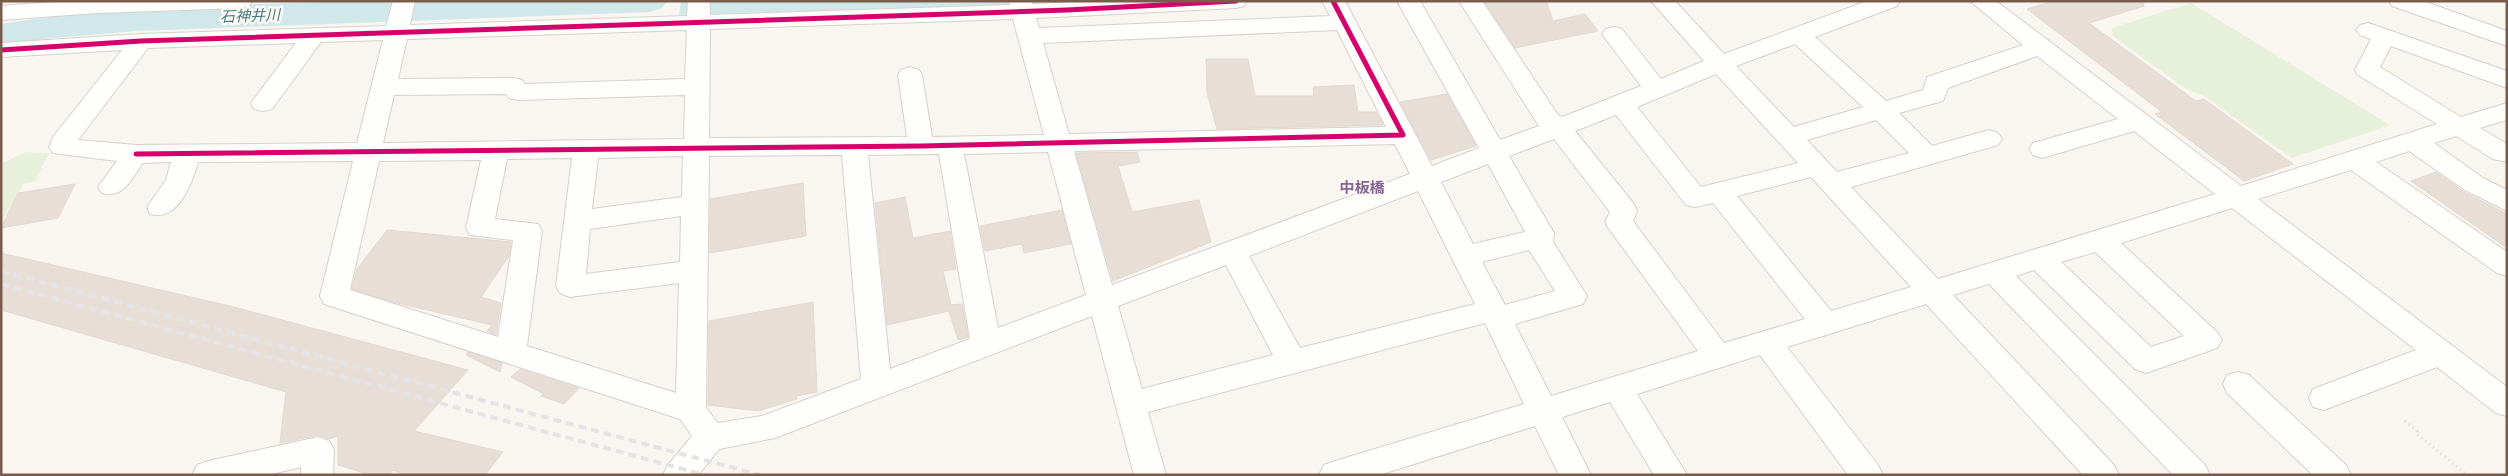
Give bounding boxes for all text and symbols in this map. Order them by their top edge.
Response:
water label: 石神井川 [220,6,282,26]
district label: 中板橋 [1339,179,1385,197]

